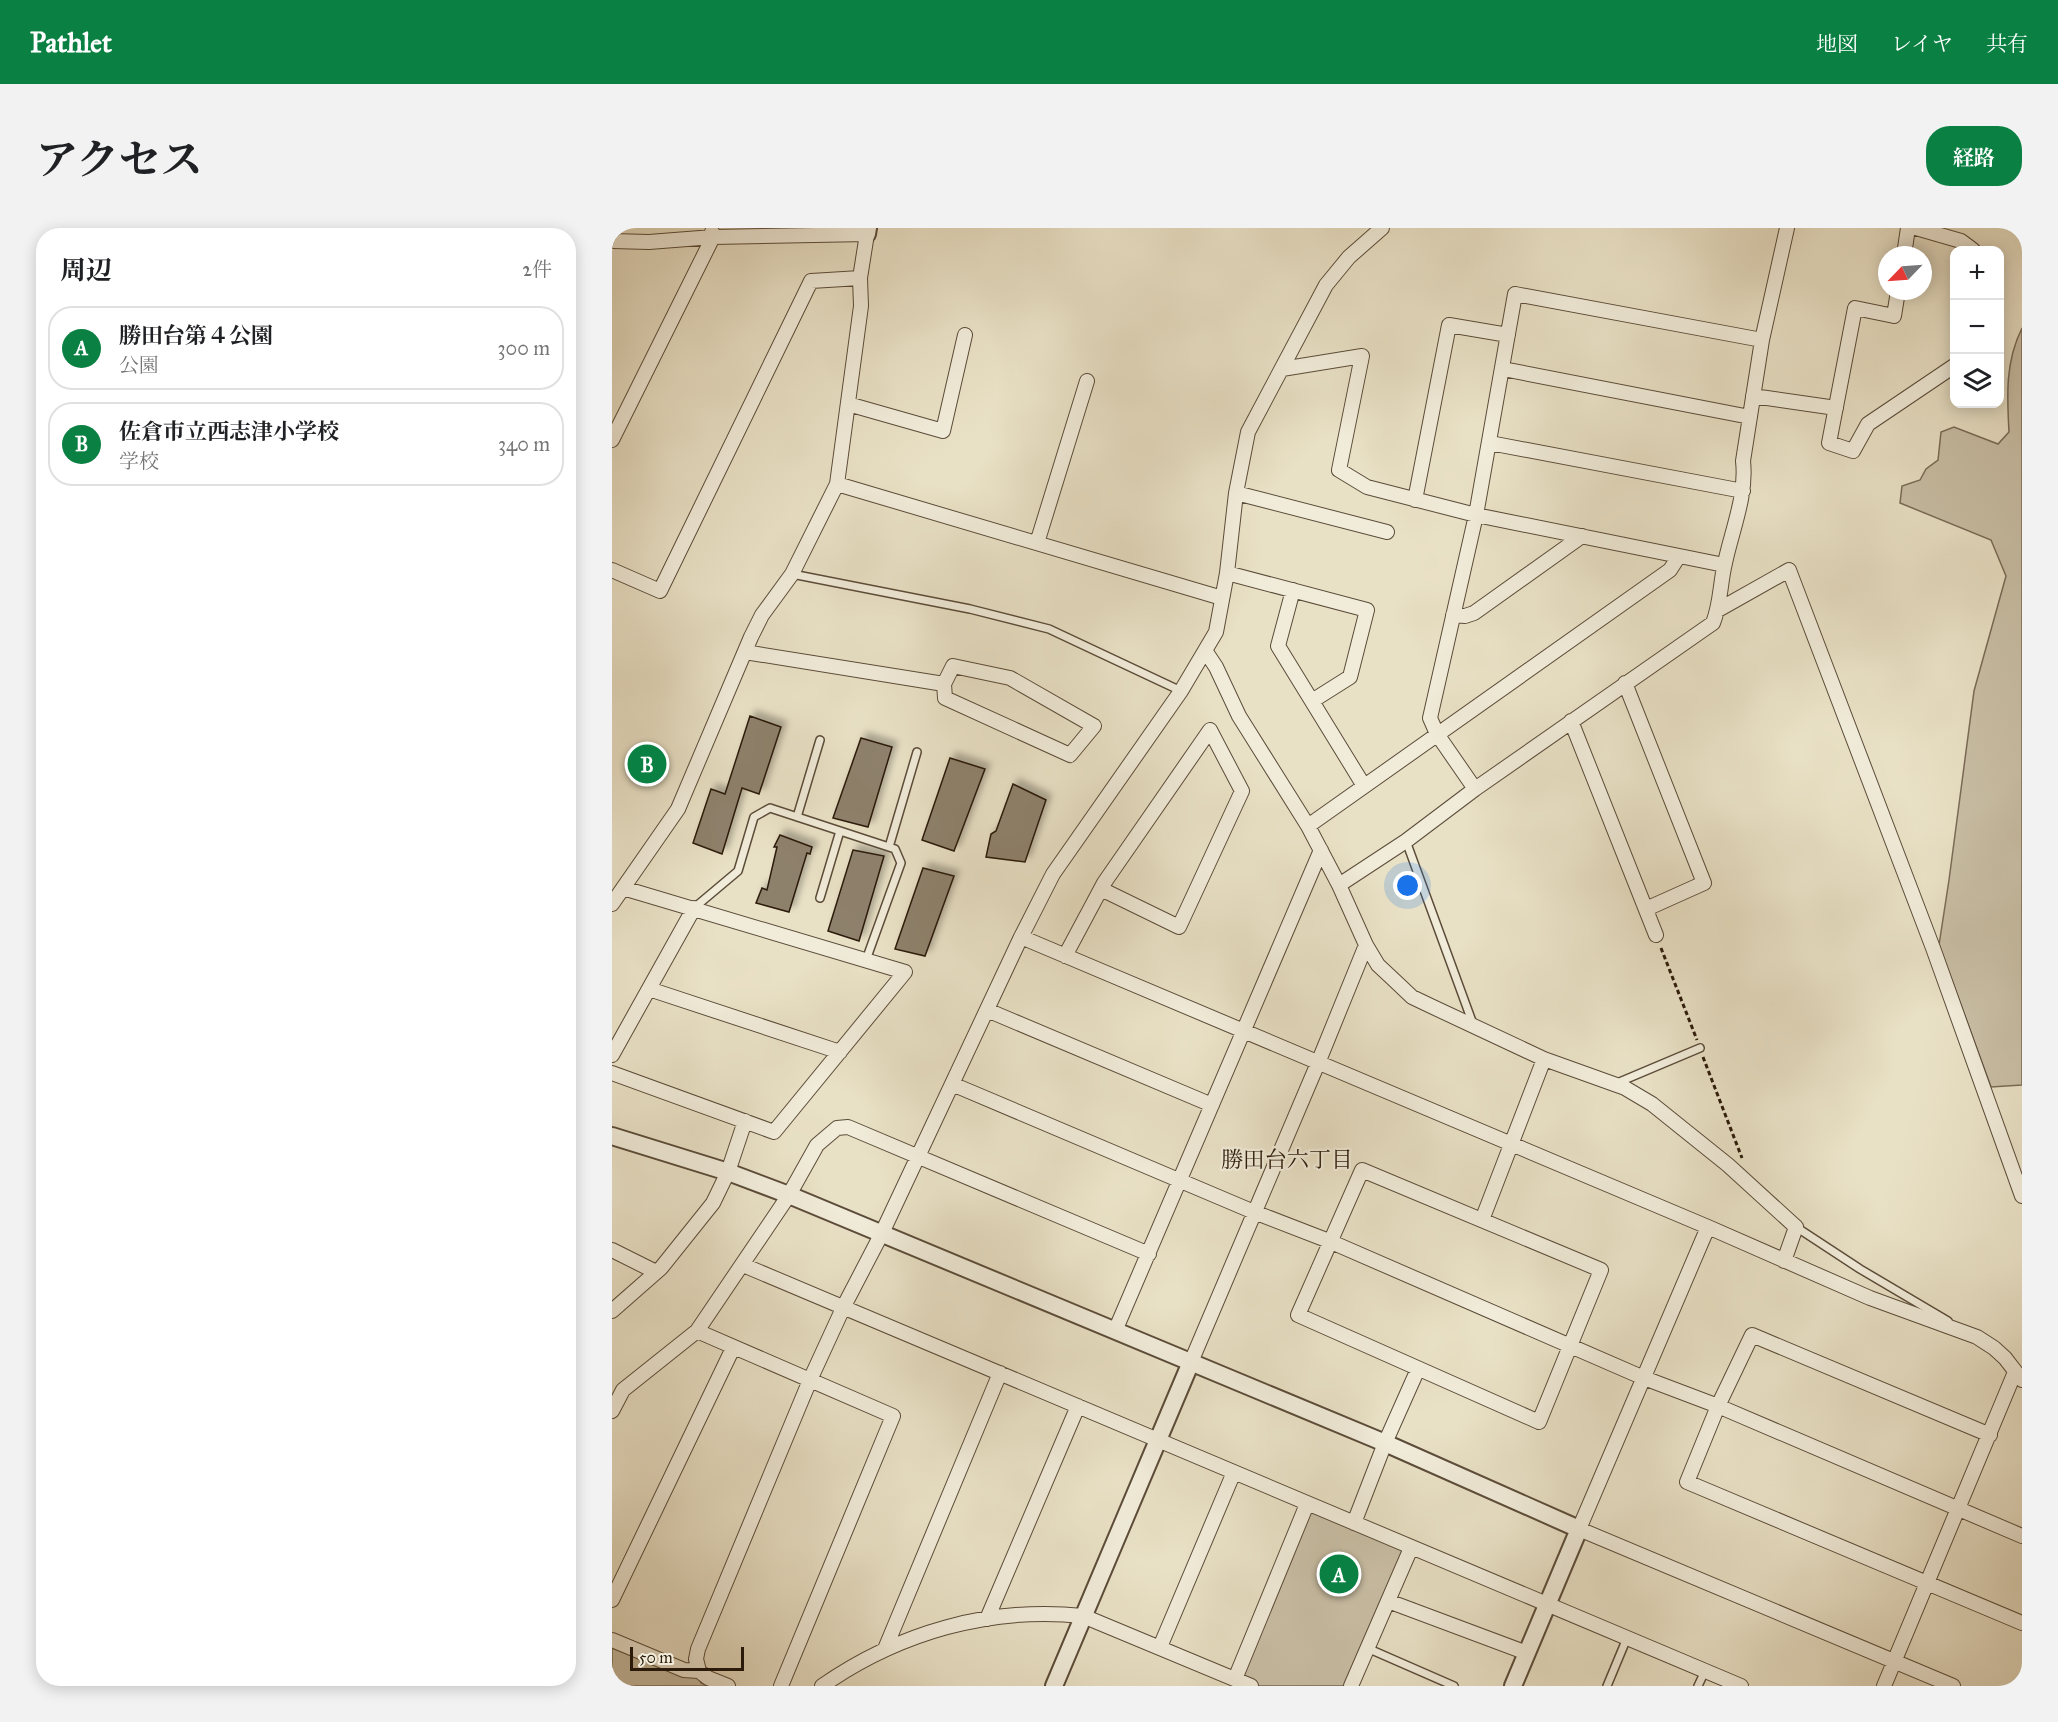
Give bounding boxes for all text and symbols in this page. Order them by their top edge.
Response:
text: Pathlet [30,25,112,60]
text: 地図 [1816,31,1858,57]
text: レイヤ [1891,31,1953,57]
text: 共有 [1986,31,2028,57]
button: 経路 [1926,126,2022,186]
text: アクセス [36,134,203,186]
north arrow [1878,246,1932,300]
map controls [1950,246,2004,408]
button: + [1950,246,2004,300]
text: 周辺 [60,254,112,286]
text: 2件 [522,257,552,281]
button: − [1950,300,2004,354]
text: 勝田台第４公園 [119,322,273,349]
text: A [75,336,88,360]
text: 300 m [498,336,550,360]
text: 公園 [119,353,159,377]
button: layers [1950,354,2004,408]
text: 佐倉市立西志津小学校 [119,418,339,445]
text: B [75,432,88,456]
text: 340 m [498,432,550,456]
text: 学校 [119,449,159,473]
pin: B [627,742,666,786]
your location [1393,871,1422,900]
district label: 勝田台六丁目 [1221,1146,1353,1173]
pin: A [1320,1552,1358,1596]
scale bar [630,1644,744,1672]
text: 50 m [639,1648,673,1667]

